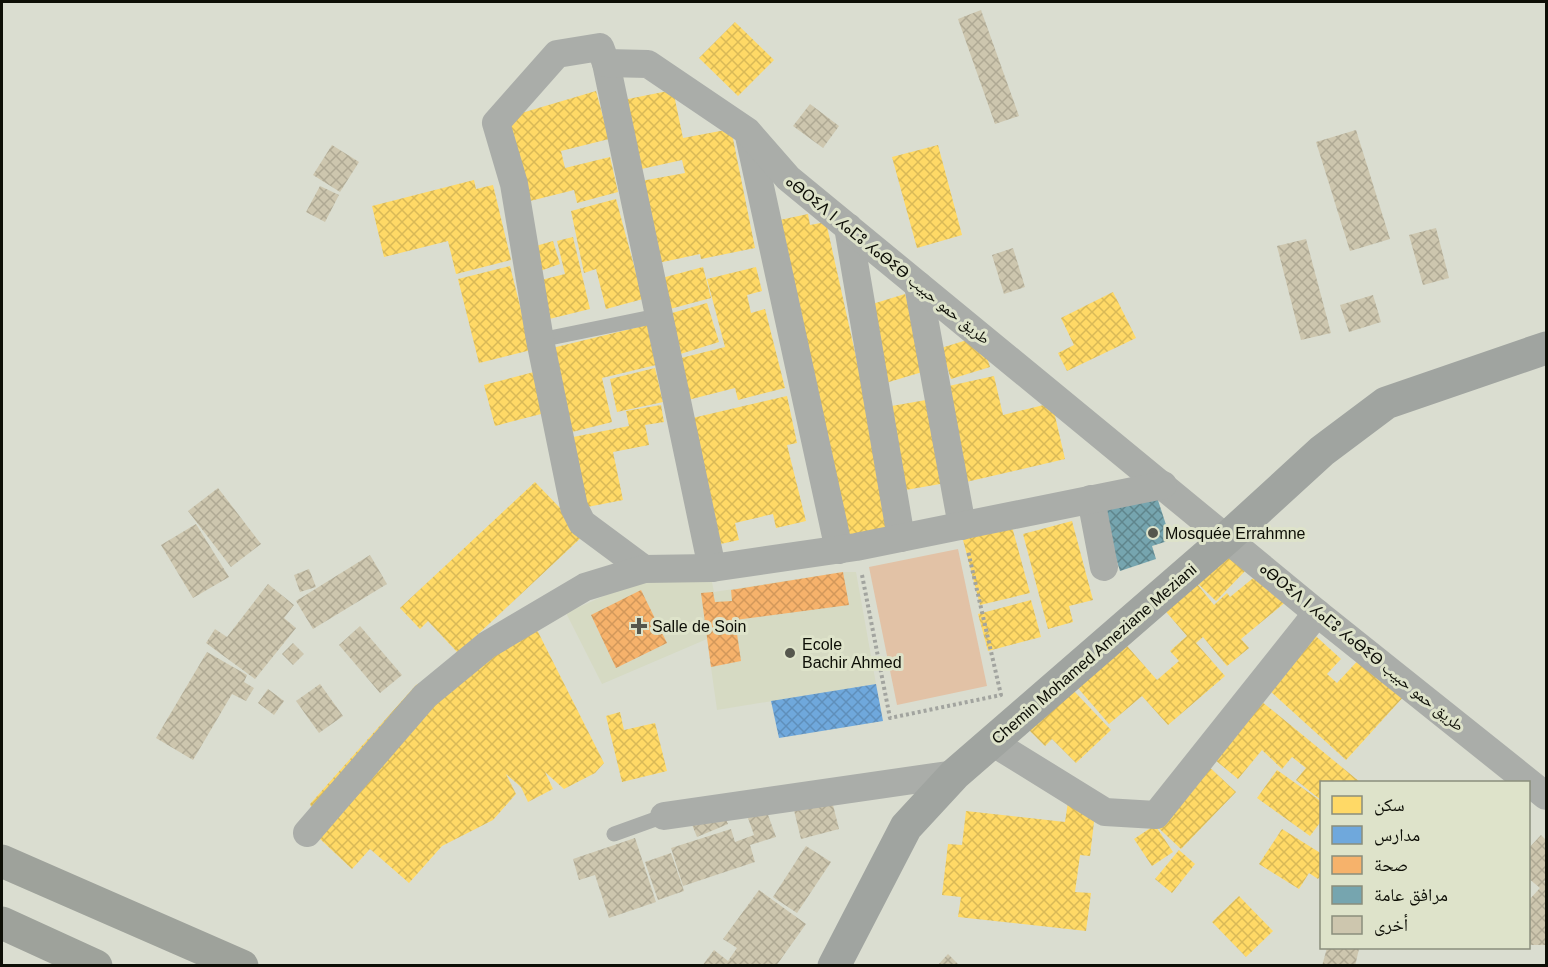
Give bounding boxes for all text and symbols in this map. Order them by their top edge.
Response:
street label: ⴰⴱⵔⵉⴷ ⵏ ⵃⴰⵎⵓ ⵃⴰⴱⵉⴱ طريق حمو حبيب [781,172,993,349]
place label: Mosquée Errahmne [1165,525,1306,542]
marker: Mosquée Errahmne [1146,526,1160,540]
street label: ⴰⴱⵔⵉⴷ ⵏ ⵃⴰⵎⵓ ⵃⴰⴱⵉⴱ طريق حمو حبيب [1255,559,1467,736]
street label: Chemin Mohamed Ameziane Meziani [988,561,1200,747]
marker: Salle de Soin [630,617,648,635]
place label: Salle de Soin [652,618,746,635]
place label: Ecole Bachir Ahmed [802,636,902,671]
marker: Ecole Bachir Ahmed [783,646,797,660]
legend [1320,781,1530,949]
text: سكن [1374,795,1405,816]
text: مدارس [1374,825,1420,846]
text: صحة [1374,855,1408,875]
text: مرافق عامة [1374,885,1448,906]
text: أخرى [1374,914,1408,936]

